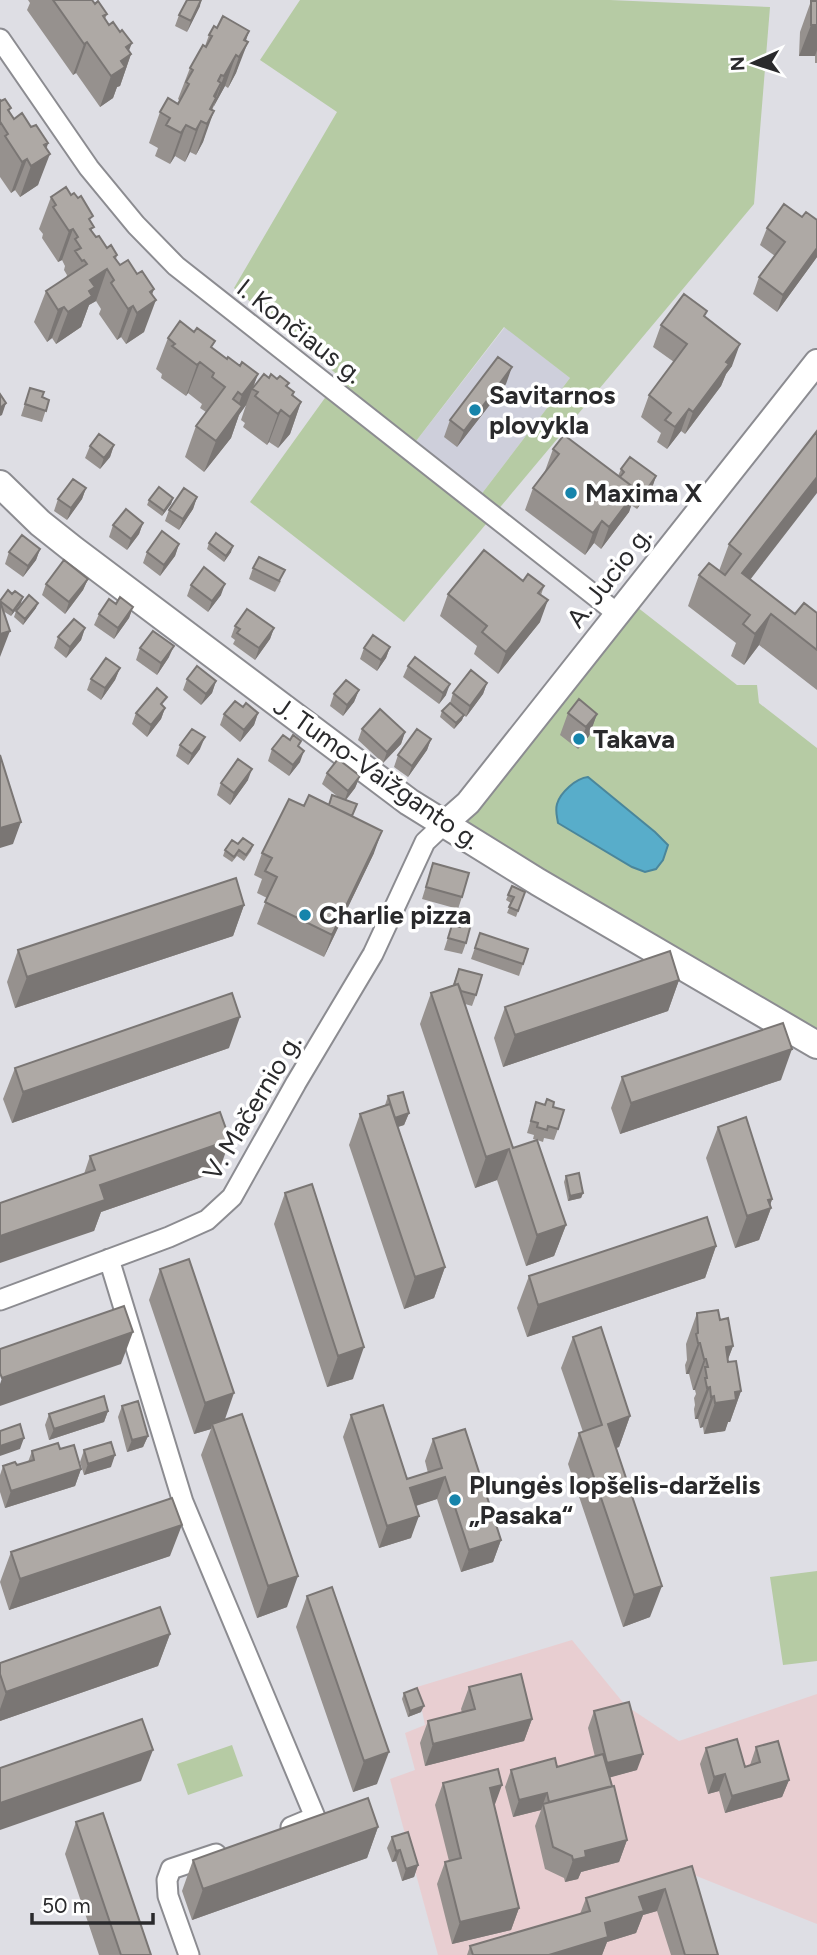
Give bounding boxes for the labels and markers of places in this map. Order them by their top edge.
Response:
place label: Savitarnos plovykla [489,379,615,441]
marker: Savitarnos plovykla [467,402,483,418]
place label: Maxima X [585,477,703,509]
marker: Maxima X [563,485,579,501]
place label: Takava [593,723,675,755]
marker: Takava [571,731,587,747]
place label: Charlie pizza [319,899,471,931]
marker: Charlie pizza [297,907,313,923]
place label: Plungės lopšelis-darželis „Pasaka“ [469,1469,760,1531]
marker: Plungės lopšelis-darželis „Pasaka“ [447,1492,463,1508]

